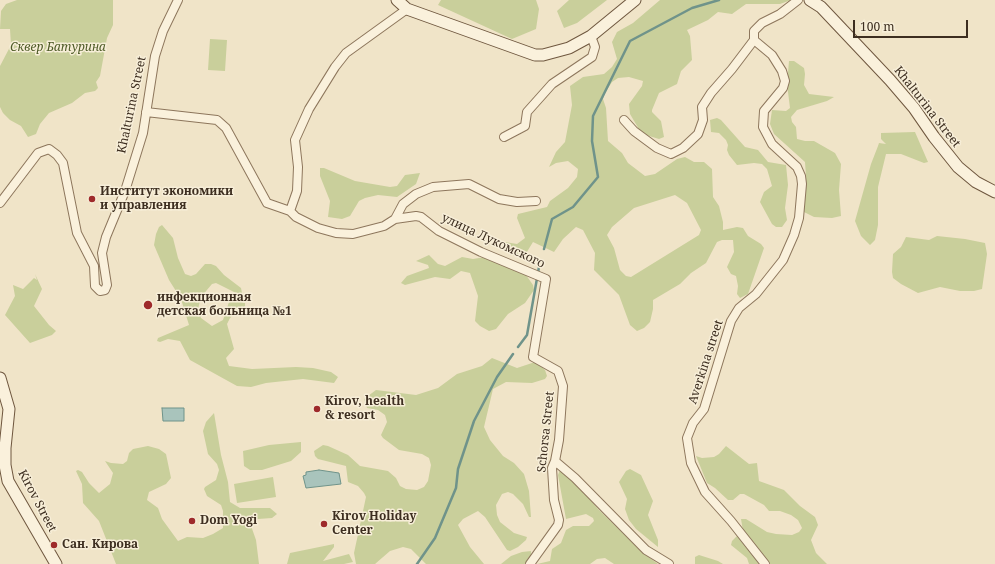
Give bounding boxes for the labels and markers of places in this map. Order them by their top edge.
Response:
place label: Институт экономики и управления [100,185,233,213]
marker: Институт экономики и управления [87,194,97,204]
place label: инфекционная детская больница №1 [157,291,292,319]
marker: инфекционная детская больница №1 [142,299,154,311]
place label: Kirov, health & resort [325,395,404,423]
marker: Kirov, health & resort [312,404,322,414]
place label: Kirov Holiday Center [332,510,416,538]
place label: Dom Yogi [200,514,257,528]
marker: Dom Yogi [187,516,197,526]
marker: Kirov Holiday Center [319,519,329,529]
place label: Сан. Кирова [62,538,138,552]
marker: Сан. Кирова [49,540,59,550]

